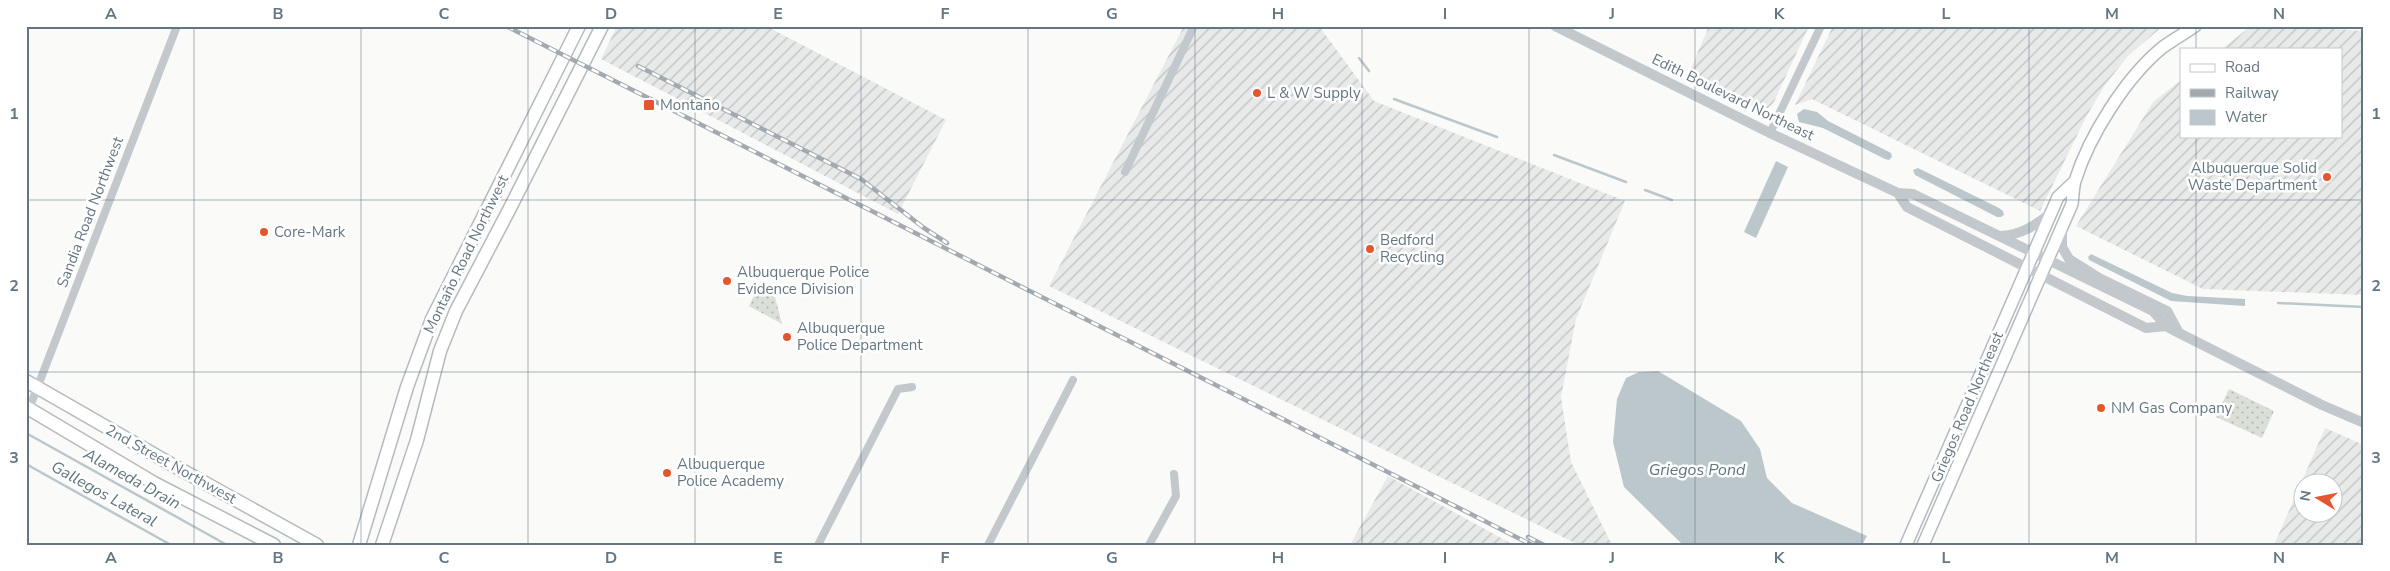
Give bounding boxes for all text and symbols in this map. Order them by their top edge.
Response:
text: A [105,3,117,25]
text: B [272,3,284,25]
text: C [439,3,450,25]
text: D [605,3,617,25]
text: E [773,3,783,25]
text: F [941,3,950,25]
text: G [1106,3,1118,25]
text: H [1272,3,1284,25]
text: I [1443,3,1447,25]
text: J [1608,3,1615,25]
text: K [1774,3,1786,25]
text: L [1942,3,1951,25]
text: M [2105,3,2119,25]
text: N [2273,3,2285,25]
legend [2180,48,2342,138]
street label: Edith Boulevard Northeast [1648,49,1818,145]
text: Road [2225,57,2260,77]
place label: L & W Supply [1267,83,1361,103]
text: Railway [2225,83,2279,103]
marker: L & W Supply [1251,87,1263,99]
place label: Montaño [660,95,720,115]
marker: Montaño [642,98,656,112]
text: 1 [9,103,19,125]
text: 1 [2371,103,2381,125]
text: Water [2225,107,2268,127]
street label: Sandia Road Northwest [52,133,128,290]
place label: Albuquerque Solid Waste Department [2188,158,2318,195]
street label: Montaño Road Northwest [419,171,513,337]
marker: Albuquerque Solid Waste Department [2321,171,2333,183]
place label: Core-Mark [274,222,346,242]
marker: Core-Mark [258,226,270,238]
place label: Bedford Recycling [1380,230,1445,267]
marker: Bedford Recycling [1364,243,1376,255]
place label: Albuquerque Police Evidence Division [737,262,869,299]
text: 2 [9,275,19,297]
marker: Albuquerque Police Evidence Division [721,275,733,287]
text: 2 [2371,275,2381,297]
place label: Albuquerque Police Department [797,318,923,355]
street label: Griegos Road Northeast [1926,328,2008,485]
marker: Albuquerque Police Department [781,331,793,343]
place label: NM Gas Company [2111,398,2233,418]
marker: NM Gas Company [2095,402,2107,414]
street label: 2nd Street Northwest [102,420,241,509]
water label: Alameda Drain [79,443,184,515]
text: 3 [9,447,19,469]
text: 3 [2371,447,2381,469]
place label: Albuquerque Police Academy [677,454,784,491]
water label: Gallegos Lateral [47,456,161,532]
water label: Griegos Pond [1649,459,1746,481]
marker: Albuquerque Police Academy [661,467,673,479]
north arrow [2292,474,2342,524]
text: N [2295,489,2316,503]
text: A [105,547,117,569]
text: B [272,547,284,569]
text: C [439,547,450,569]
text: D [605,547,617,569]
text: E [773,547,783,569]
text: F [941,547,950,569]
text: G [1106,547,1118,569]
text: H [1272,547,1284,569]
text: I [1443,547,1447,569]
text: J [1608,547,1615,569]
text: K [1774,547,1786,569]
text: L [1942,547,1951,569]
text: M [2105,547,2119,569]
text: N [2273,547,2285,569]

